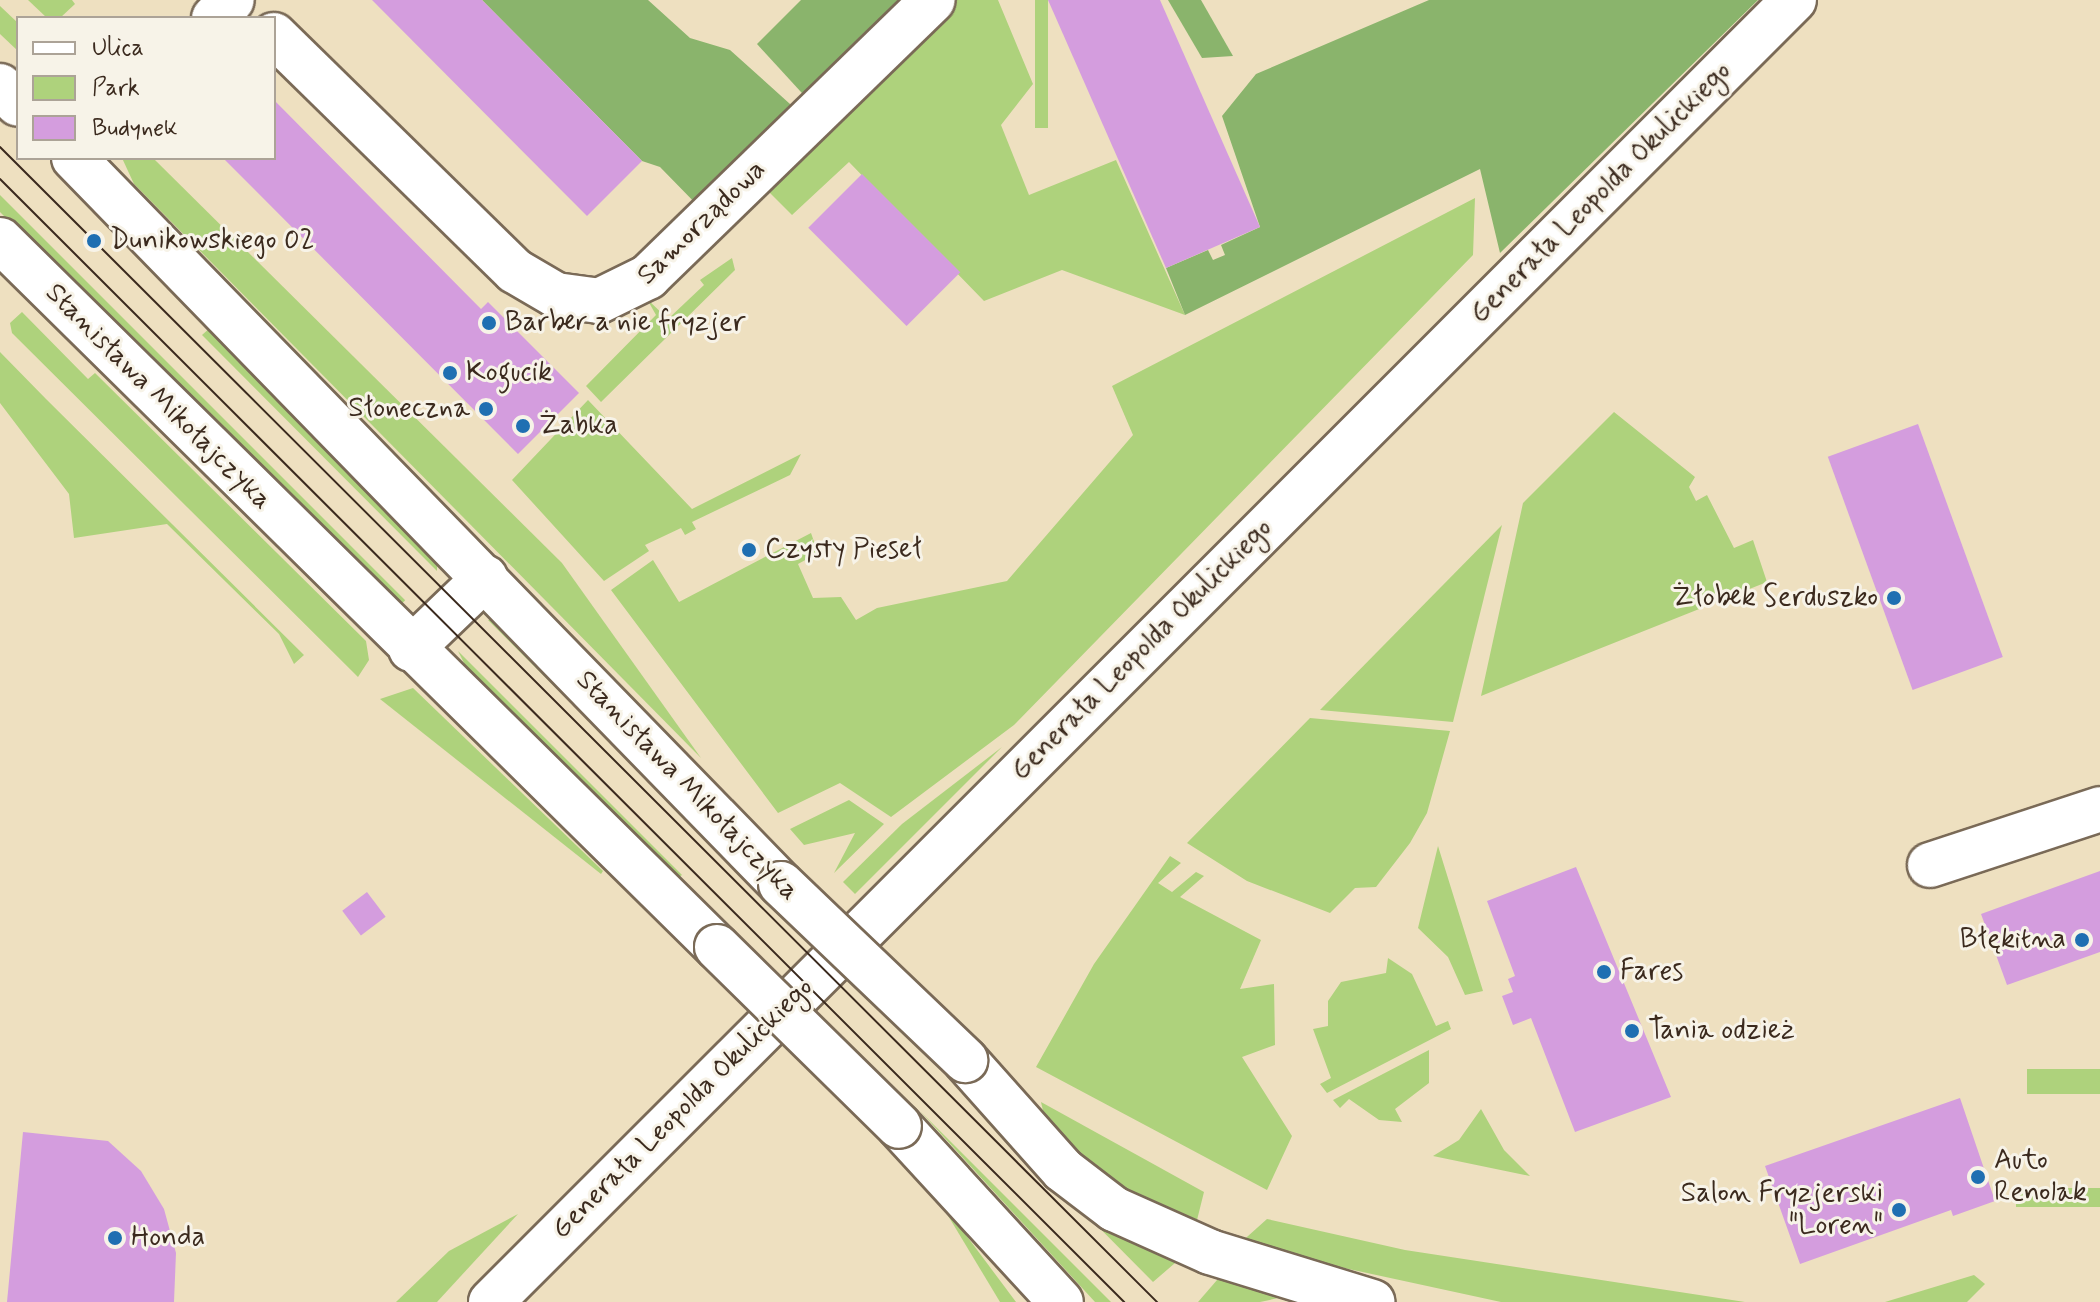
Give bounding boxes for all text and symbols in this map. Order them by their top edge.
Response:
legend [16,16,276,160]
text: Ulica [92,33,144,64]
street label: Generała Leopolda Okulickiego [1463,55,1739,331]
text: Park [92,73,140,104]
text: Budynek [92,113,178,144]
street label: Samorządowa [631,153,773,293]
place label: Dunikowskiego 02 [110,224,314,258]
marker: Dunikowskiego 02 [85,232,103,250]
street label: Stanisława Mikołajczyka [38,277,278,517]
place label: Barber a nie fryzjer [505,306,745,340]
marker: Barber a nie fryzjer [480,314,498,332]
place label: Kogucik [466,356,552,390]
marker: Kogucik [441,364,459,382]
place label: Słoneczna [348,392,470,426]
marker: Słoneczna [477,400,495,418]
place label: Żabka [539,409,618,443]
marker: Żabka [514,417,532,435]
street label: Generała Leopolda Okulickiego [1004,512,1280,788]
place label: Czysty Pieseł [765,533,923,567]
marker: Czysty Pieseł [740,541,758,559]
place label: Żłobek Serduszko [1670,581,1878,615]
marker: Żłobek Serduszko [1885,589,1903,607]
street label: Stanisława Mikołajczyka [569,664,805,908]
place label: Błękitna [1960,923,2066,957]
marker: Błękitna [2073,931,2091,949]
place label: Fares [1620,955,1683,989]
marker: Fares [1595,963,1613,981]
street label: Generała Leopolda Okulickiego [545,971,821,1247]
place label: Tania odzież [1648,1014,1795,1048]
marker: Tania odzież [1623,1022,1641,1040]
place label: Auto Renolak [1994,1144,2087,1210]
marker: Auto Renolak [1969,1168,1987,1186]
place label: Salon Fryzjerski "Loren" [1681,1177,1883,1243]
marker: Salon Fryzjerski "Loren" [1890,1201,1908,1219]
place label: Honda [131,1221,205,1255]
marker: Honda [106,1229,124,1247]

